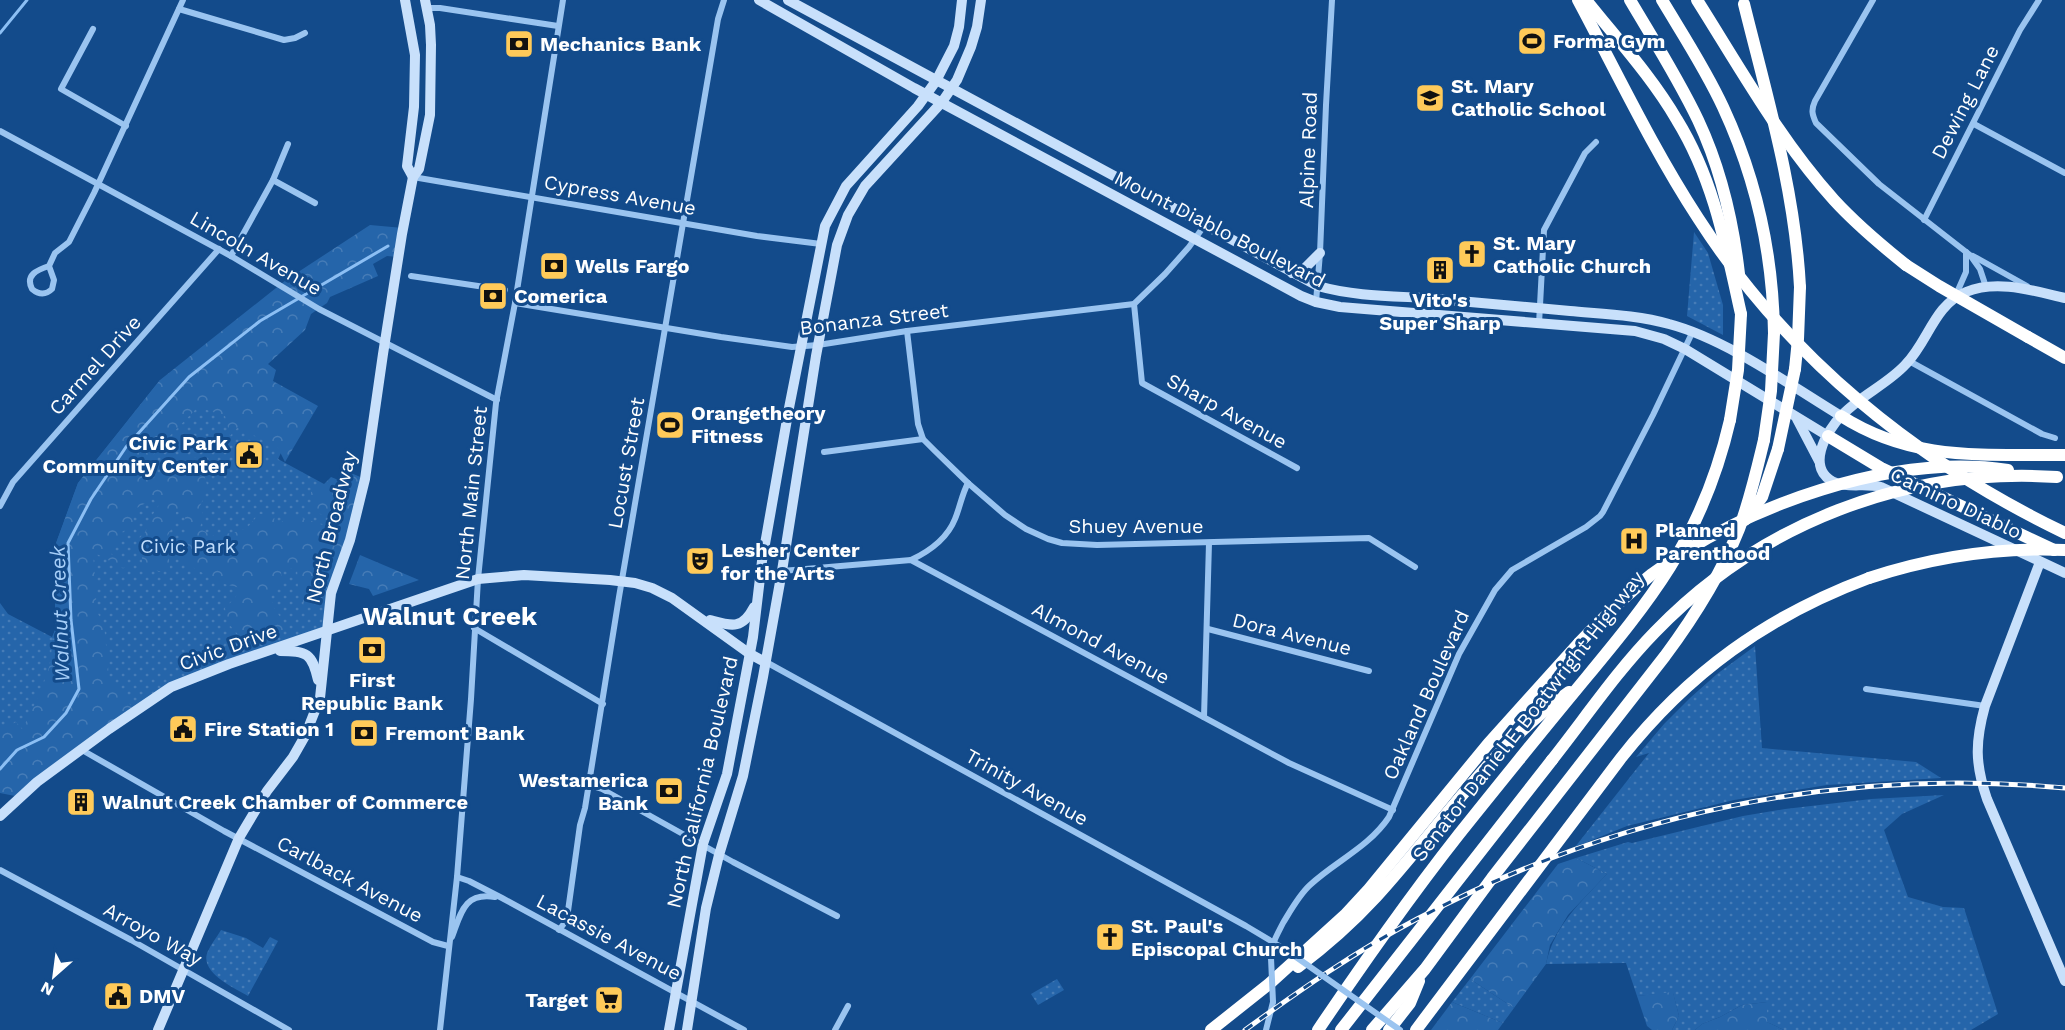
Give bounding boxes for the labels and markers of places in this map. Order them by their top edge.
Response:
sports icon: Forma Gym [1516,25,1548,57]
bank icon: Mechanics Bank [503,28,535,60]
place label: Forma Gym [1553,29,1665,53]
place label: Mechanics Bank [540,32,702,56]
place label: St. Mary Catholic School [1451,74,1606,121]
school or university icon: St. Mary Catholic School [1414,82,1446,114]
place label: St. Mary Catholic Church [1493,231,1651,278]
church icon: St. Mary Catholic Church [1456,238,1488,270]
bank icon: Wells Fargo [538,250,570,282]
place label: Wells Fargo [575,254,689,278]
building icon: Vito's Super Sharp [1424,254,1456,286]
bank icon: Comerica [477,280,509,312]
place label: Comerica [514,284,608,308]
place label: Vito's Super Sharp [1379,288,1501,335]
place label: Orangetheory Fitness [691,401,826,448]
sports icon: Orangetheory Fitness [654,409,686,441]
place label: Civic Park Community Center [42,431,229,478]
public building icon: Civic Park Community Center [233,439,265,471]
place label: Planned Parenthood [1655,518,1770,565]
hospital icon: Planned Parenthood [1618,525,1650,557]
place label: Lesher Center for the Arts [721,538,860,585]
theatre icon: Lesher Center for the Arts [684,545,716,577]
bank icon: First Republic Bank [356,634,388,666]
place label: First Republic Bank [301,668,444,715]
public building icon: Fire Station 1 [167,713,199,745]
place label: Fire Station 1 [204,717,334,741]
bank icon: Fremont Bank [348,717,380,749]
place label: Fremont Bank [385,721,525,745]
place label: Westamerica Bank [519,768,649,815]
bank icon: Westamerica Bank [653,775,685,807]
building icon: Walnut Creek Chamber of Commerce [65,786,97,818]
place label: Walnut Creek Chamber of Commerce [102,790,468,814]
place label: St. Paul's Episcopal Church [1131,914,1303,961]
church icon: St. Paul's Episcopal Church [1094,921,1126,953]
public building icon: DMV [102,980,134,1012]
place label: DMV [139,984,186,1008]
supermarket icon: Target [593,984,625,1016]
place label: Target [525,988,588,1012]

